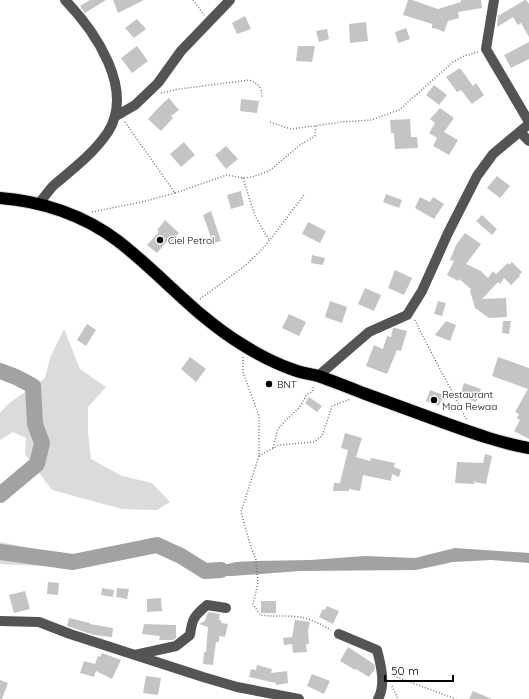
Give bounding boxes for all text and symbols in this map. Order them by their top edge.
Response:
place label: Ciel Petrol [168,234,214,247]
marker: Ciel Petrol [155,235,165,245]
place label: BNT [277,378,297,391]
marker: BNT [264,379,274,389]
place label: Restaurant Maa Rewaa [442,388,497,413]
marker: Restaurant Maa Rewaa [429,395,439,405]
scale bar [385,657,453,683]
text: 50 m [391,663,419,678]

